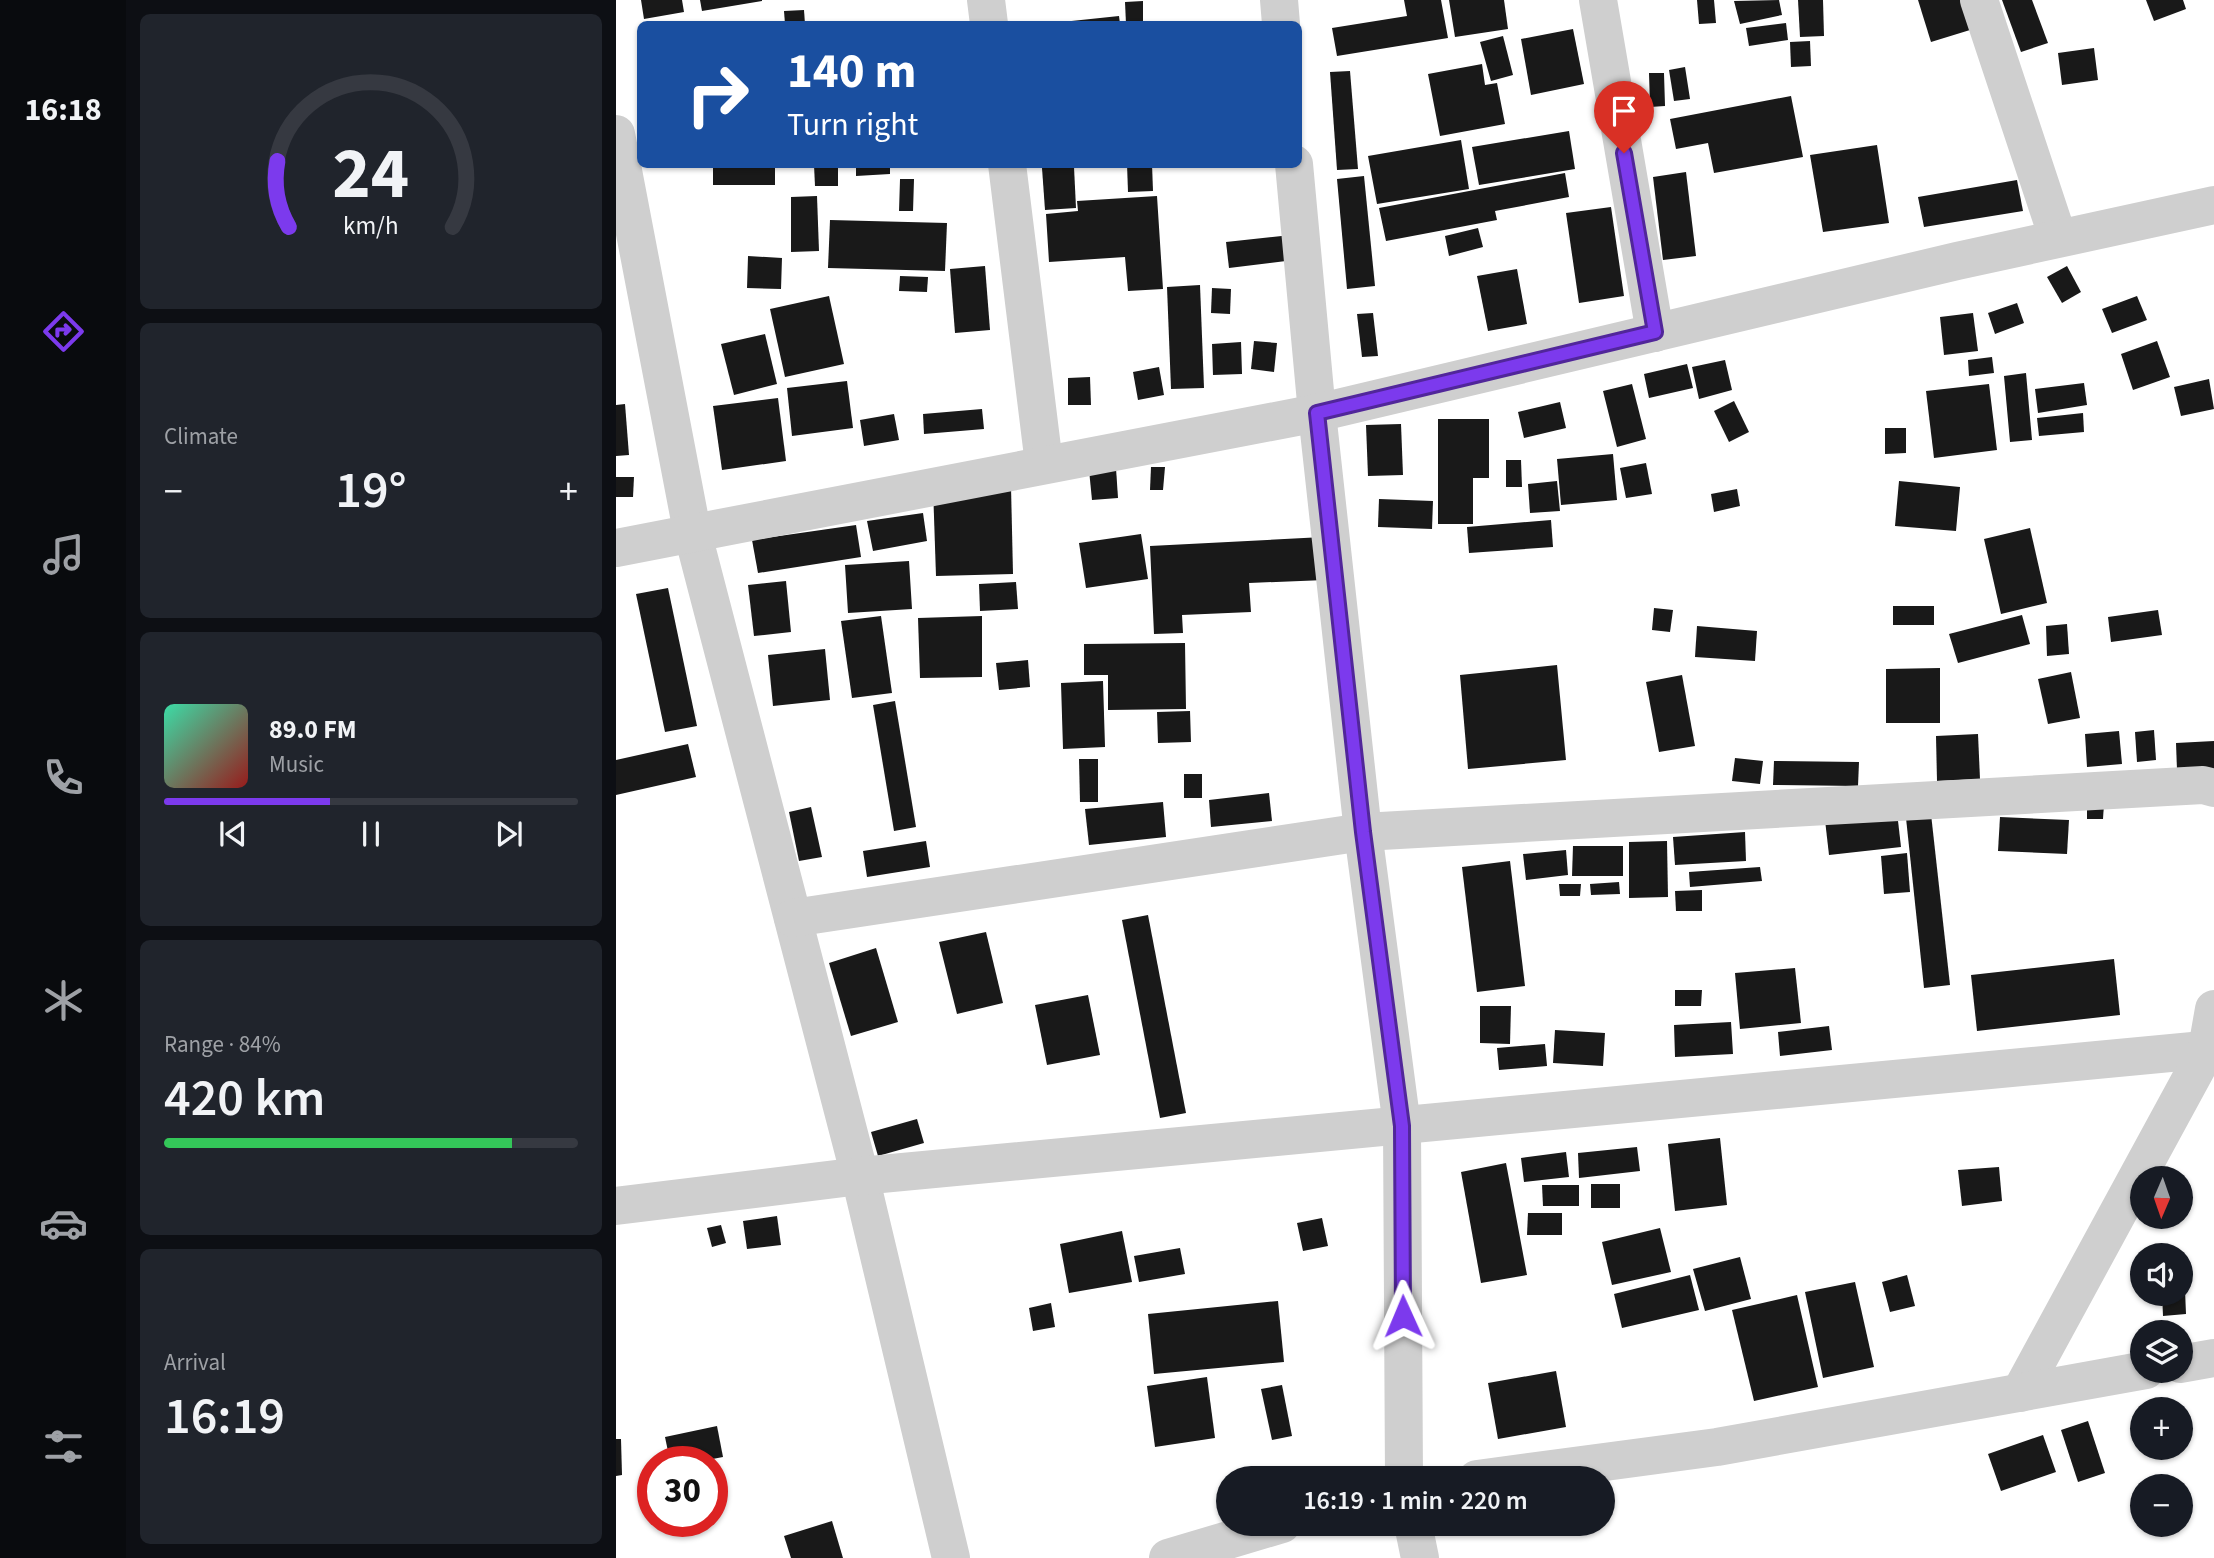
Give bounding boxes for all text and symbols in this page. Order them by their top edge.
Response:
text: 140 m [787,37,916,107]
icon: right [672,49,763,140]
pin [1594,81,1654,153]
text: 16:18 [24,87,102,133]
icon: arrive [1605,92,1643,130]
text: Turn right [787,102,918,148]
text: 24 [333,123,409,227]
text: km/h [343,208,399,244]
icon: directions [39,307,88,356]
text: Climate [164,420,238,453]
text: 19° [335,454,407,528]
text: − [164,465,183,519]
text: + [559,465,578,519]
icon: music [39,530,88,579]
text: 89.0 FM [269,711,357,748]
text: Music [269,748,324,781]
icon: phone [39,753,88,802]
icon: previous [214,815,252,853]
icon: pause [352,815,390,853]
icon: next [490,815,528,853]
icon: climate [39,976,88,1025]
text: Range · 84% [164,1028,281,1061]
text: 420 km [164,1062,325,1136]
north arrow [2130,1166,2193,1228]
map controls [2130,1166,2193,1537]
icon: car [39,1199,88,1248]
button: sound [2130,1243,2193,1306]
position arrow [1366,1279,1440,1353]
button: layers [2130,1320,2193,1383]
text: Arrival [164,1346,226,1379]
text: 16:19 [164,1380,285,1454]
button: + [2130,1397,2193,1460]
icon: filters [39,1422,88,1471]
speed limit sign: 30 [637,1446,728,1537]
button: − [2130,1474,2193,1537]
text: 16:19 · 1 min · 220 m [1303,1482,1528,1519]

